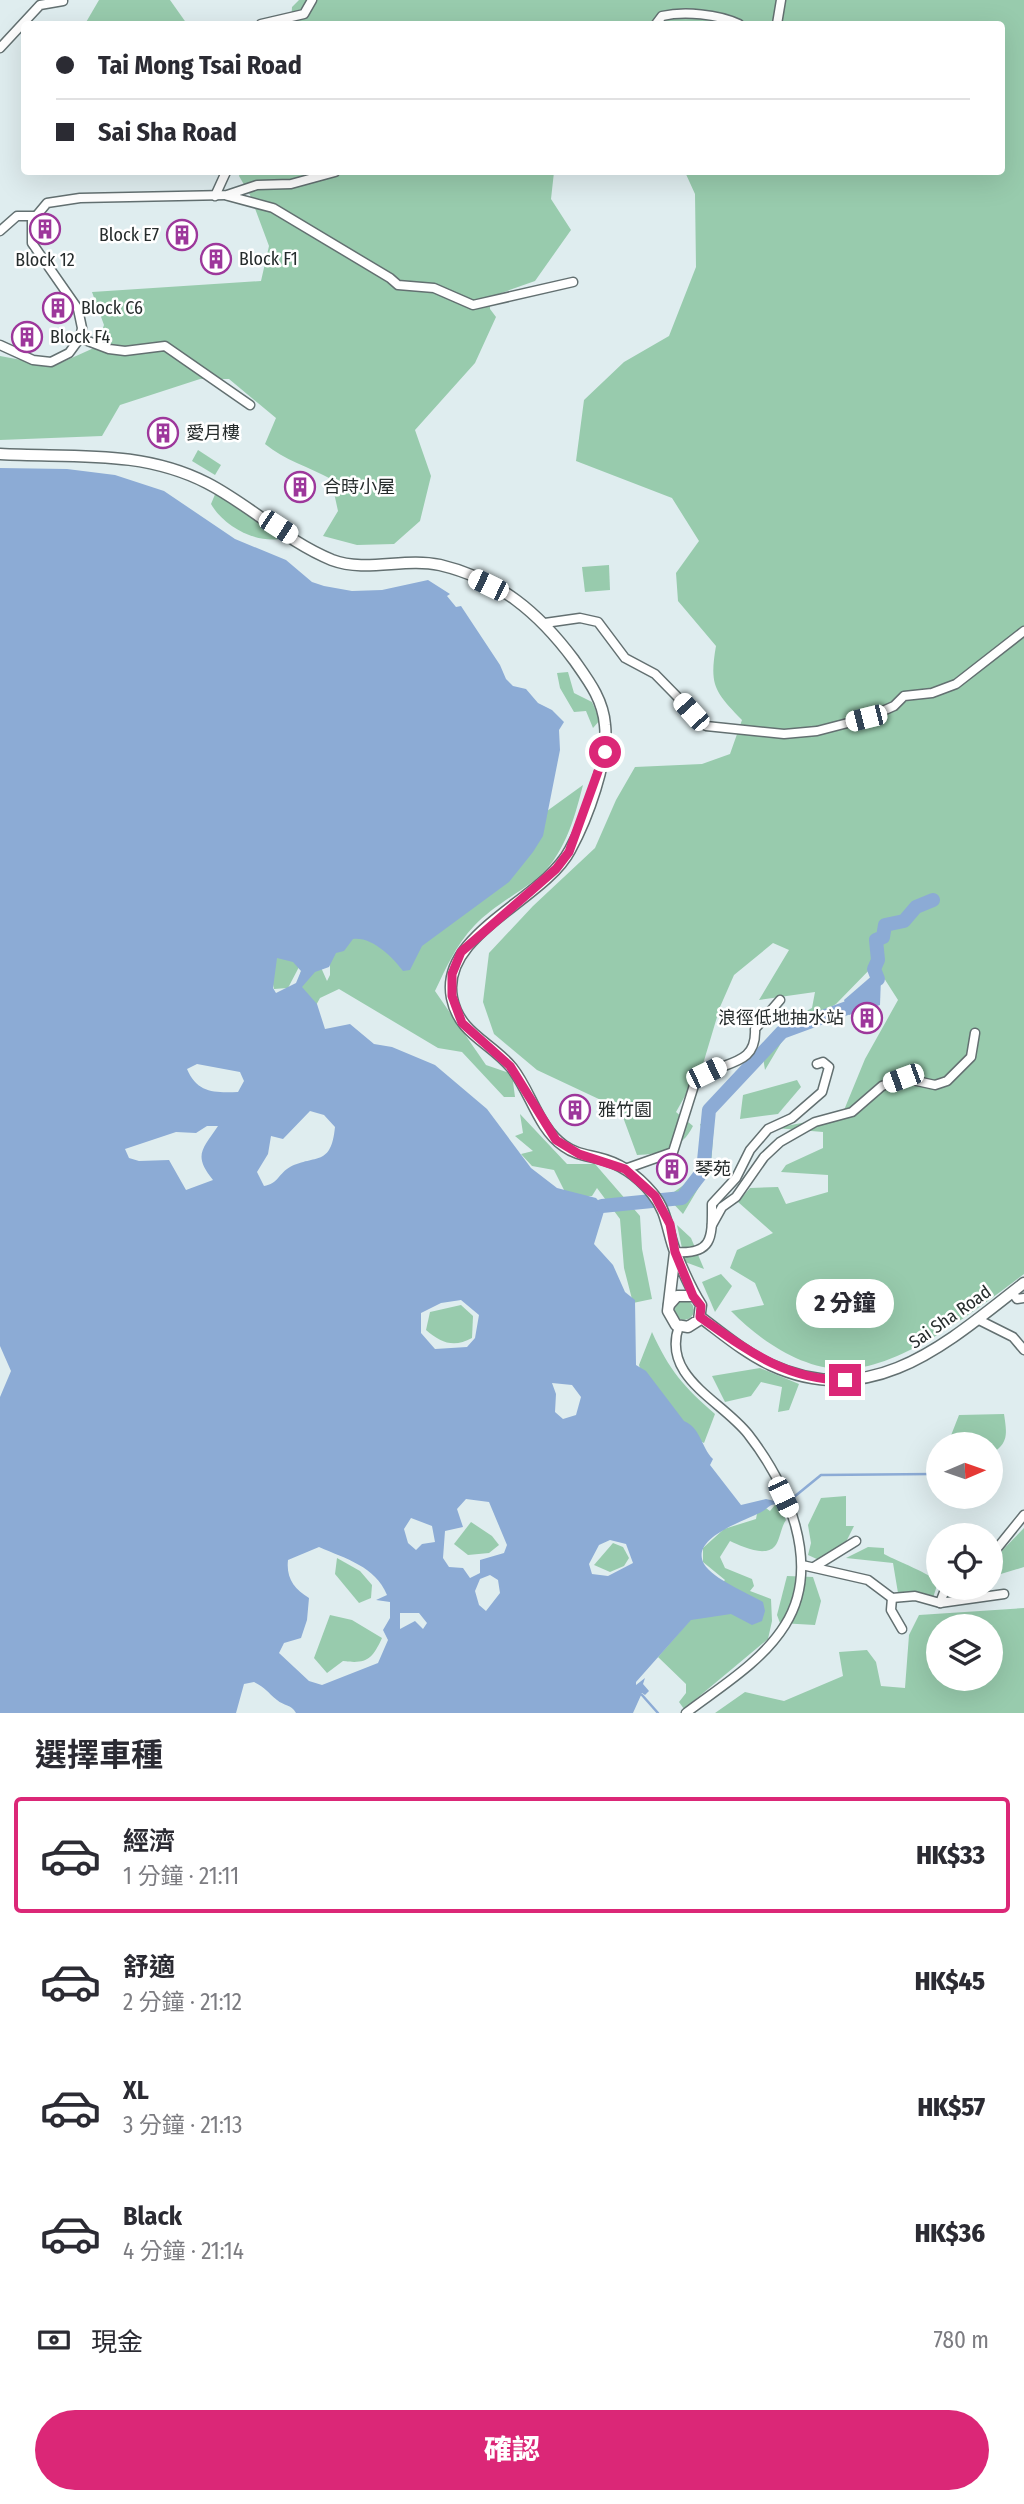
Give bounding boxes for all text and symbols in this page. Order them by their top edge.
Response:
text: Tai Mong Tsai Road [98,50,302,81]
text: Sai Sha Road [98,117,237,148]
building icon: Block 12 [28,212,62,246]
building icon: Block E7 [165,218,199,252]
place label: Block E7 [99,224,159,246]
building icon: Block F1 [199,242,233,276]
place label: Block F1 [239,248,298,270]
place label: Block 12 [15,249,75,271]
building icon: Block C6 [41,291,75,325]
place label: Block C6 [81,297,143,319]
building icon: Block F4 [10,320,44,354]
place label: Block F4 [50,326,111,348]
building icon: 愛月樓 [146,416,180,450]
place label: 愛月樓 [186,422,240,444]
building icon: 合時小屋 [283,470,317,504]
place label: 合時小屋 [323,476,395,498]
car [255,507,302,547]
car [465,566,512,604]
car [670,689,713,735]
car [844,703,889,733]
route start [589,736,621,768]
building icon: 浪徑低地抽水站 [850,1001,884,1035]
place label: 浪徑低地抽水站 [718,1007,844,1029]
car [683,1054,730,1092]
car [880,1061,927,1095]
building icon: 雅竹園 [558,1093,592,1127]
place label: 雅竹園 [598,1099,652,1121]
building icon: 琴苑 [655,1152,689,1186]
place label: 琴苑 [695,1158,731,1180]
callout: 2 分鐘 [796,1278,894,1328]
street label: Sai Sha Road [905,1281,995,1353]
text: 2 分鐘 [814,1289,876,1317]
route end [829,1364,861,1396]
north arrow [926,1432,1003,1508]
map controls [926,1432,1003,1691]
car [765,1474,802,1520]
button: locate [926,1523,1003,1600]
button: layers [926,1614,1003,1691]
text: 選擇車種 [35,1736,163,1774]
icon: car [39,1824,102,1887]
text: 經濟 [123,1826,175,1857]
text: HK$33 [916,1840,985,1871]
text: 1 分鐘 · 21:11 [123,1862,239,1890]
icon: car [39,1950,102,2013]
text: 舒適 [123,1952,175,1983]
text: HK$45 [915,1966,985,1997]
text: 2 分鐘 · 21:12 [123,1988,242,2016]
text: XL [123,2075,149,2106]
icon: car [39,2076,102,2139]
text: HK$57 [917,2092,985,2123]
text: 3 分鐘 · 21:13 [123,2111,242,2139]
text: Black [123,2201,182,2232]
icon: car [39,2202,102,2265]
text: HK$36 [915,2218,985,2249]
text: 4 分鐘 · 21:14 [123,2237,244,2265]
icon: cash [35,2321,73,2359]
text: 780 m [934,2326,989,2354]
text: 現金 [91,2327,143,2358]
button: 確認 [35,2410,989,2490]

